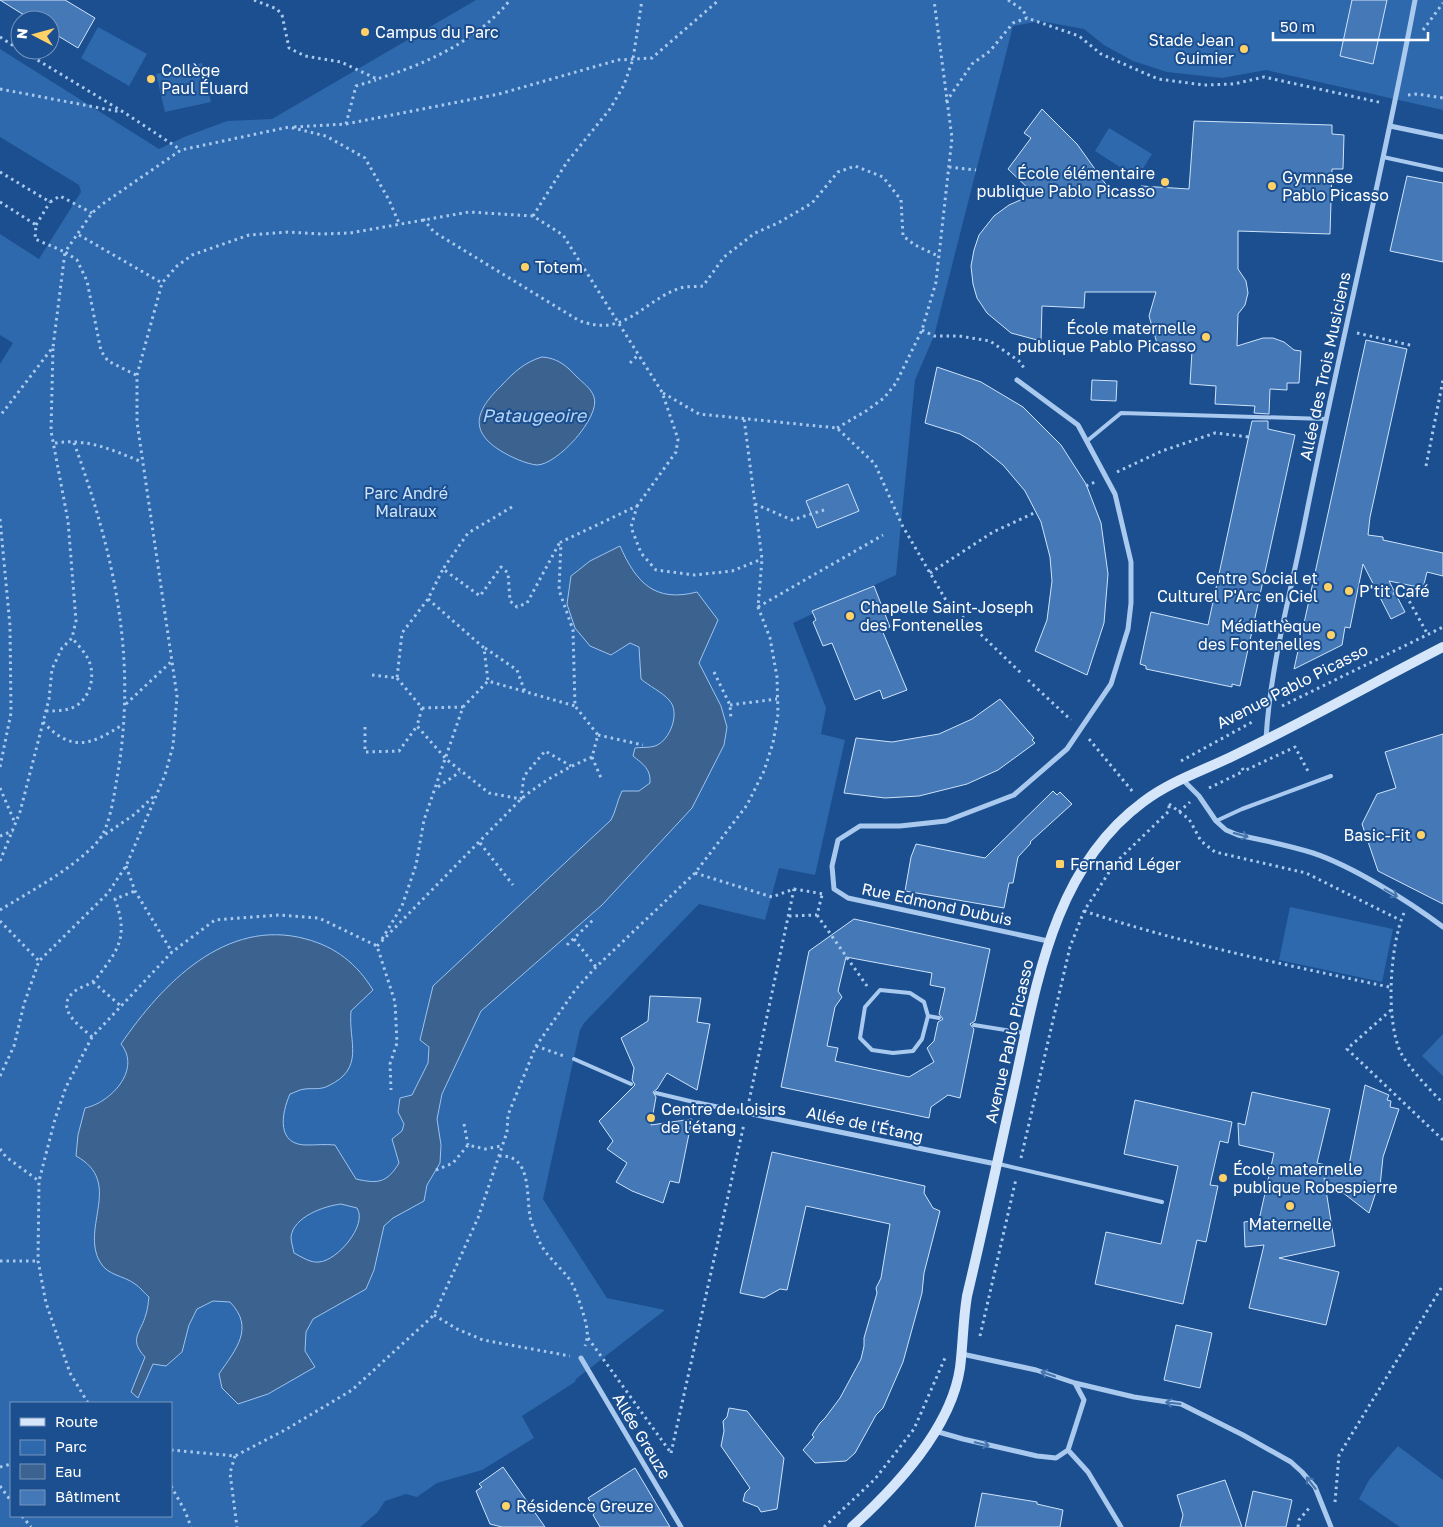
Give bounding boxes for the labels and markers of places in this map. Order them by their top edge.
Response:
place label: Campus du Parc [375,22,499,42]
marker: Campus du Parc [359,26,371,38]
place label: Stade Jean Guimier [1148,30,1234,68]
marker: Stade Jean Guimier [1238,43,1250,55]
place label: Collège Paul Éluard [161,60,249,98]
marker: Collège Paul Éluard [145,73,157,85]
place label: École élémentaire publique Pablo Picasso [977,163,1155,201]
place label: Gymnase Pablo Picasso [1282,167,1389,205]
marker: École élémentaire publique Pablo Picasso [1159,176,1171,188]
marker: Gymnase Pablo Picasso [1266,180,1278,192]
place label: Totem [535,257,583,277]
marker: Totem [519,261,531,273]
place label: École maternelle publique Pablo Picasso [1018,318,1196,356]
marker: École maternelle publique Pablo Picasso [1200,331,1212,343]
place label: Centre Social et Culturel P'Arc en Ciel [1157,568,1318,606]
marker: Centre Social et Culturel P'Arc en Ciel [1322,581,1334,593]
place label: P'tit Café [1359,581,1430,601]
marker: P'tit Café [1343,585,1355,597]
place label: Chapelle Saint-Joseph des Fontenelles [860,597,1034,635]
marker: Chapelle Saint-Joseph des Fontenelles [844,610,856,622]
place label: Médiathèque des Fontenelles [1198,616,1321,654]
marker: Médiathèque des Fontenelles [1325,629,1337,641]
place label: Basic-Fit [1343,825,1411,845]
marker: Basic-Fit [1415,829,1427,841]
place label: Fernand Léger [1070,854,1181,874]
marker: Fernand Léger [1054,858,1066,870]
place label: Centre de loisirs de l'étang [661,1099,786,1137]
marker: Centre de loisirs de l'étang [645,1112,657,1124]
place label: École maternelle publique Robespierre [1233,1159,1398,1197]
marker: École maternelle publique Robespierre [1217,1172,1229,1184]
marker: Maternelle [1284,1200,1296,1212]
place label: Maternelle [1248,1214,1332,1234]
place label: Résidence Greuze [516,1496,654,1516]
marker: Résidence Greuze [500,1500,512,1512]

